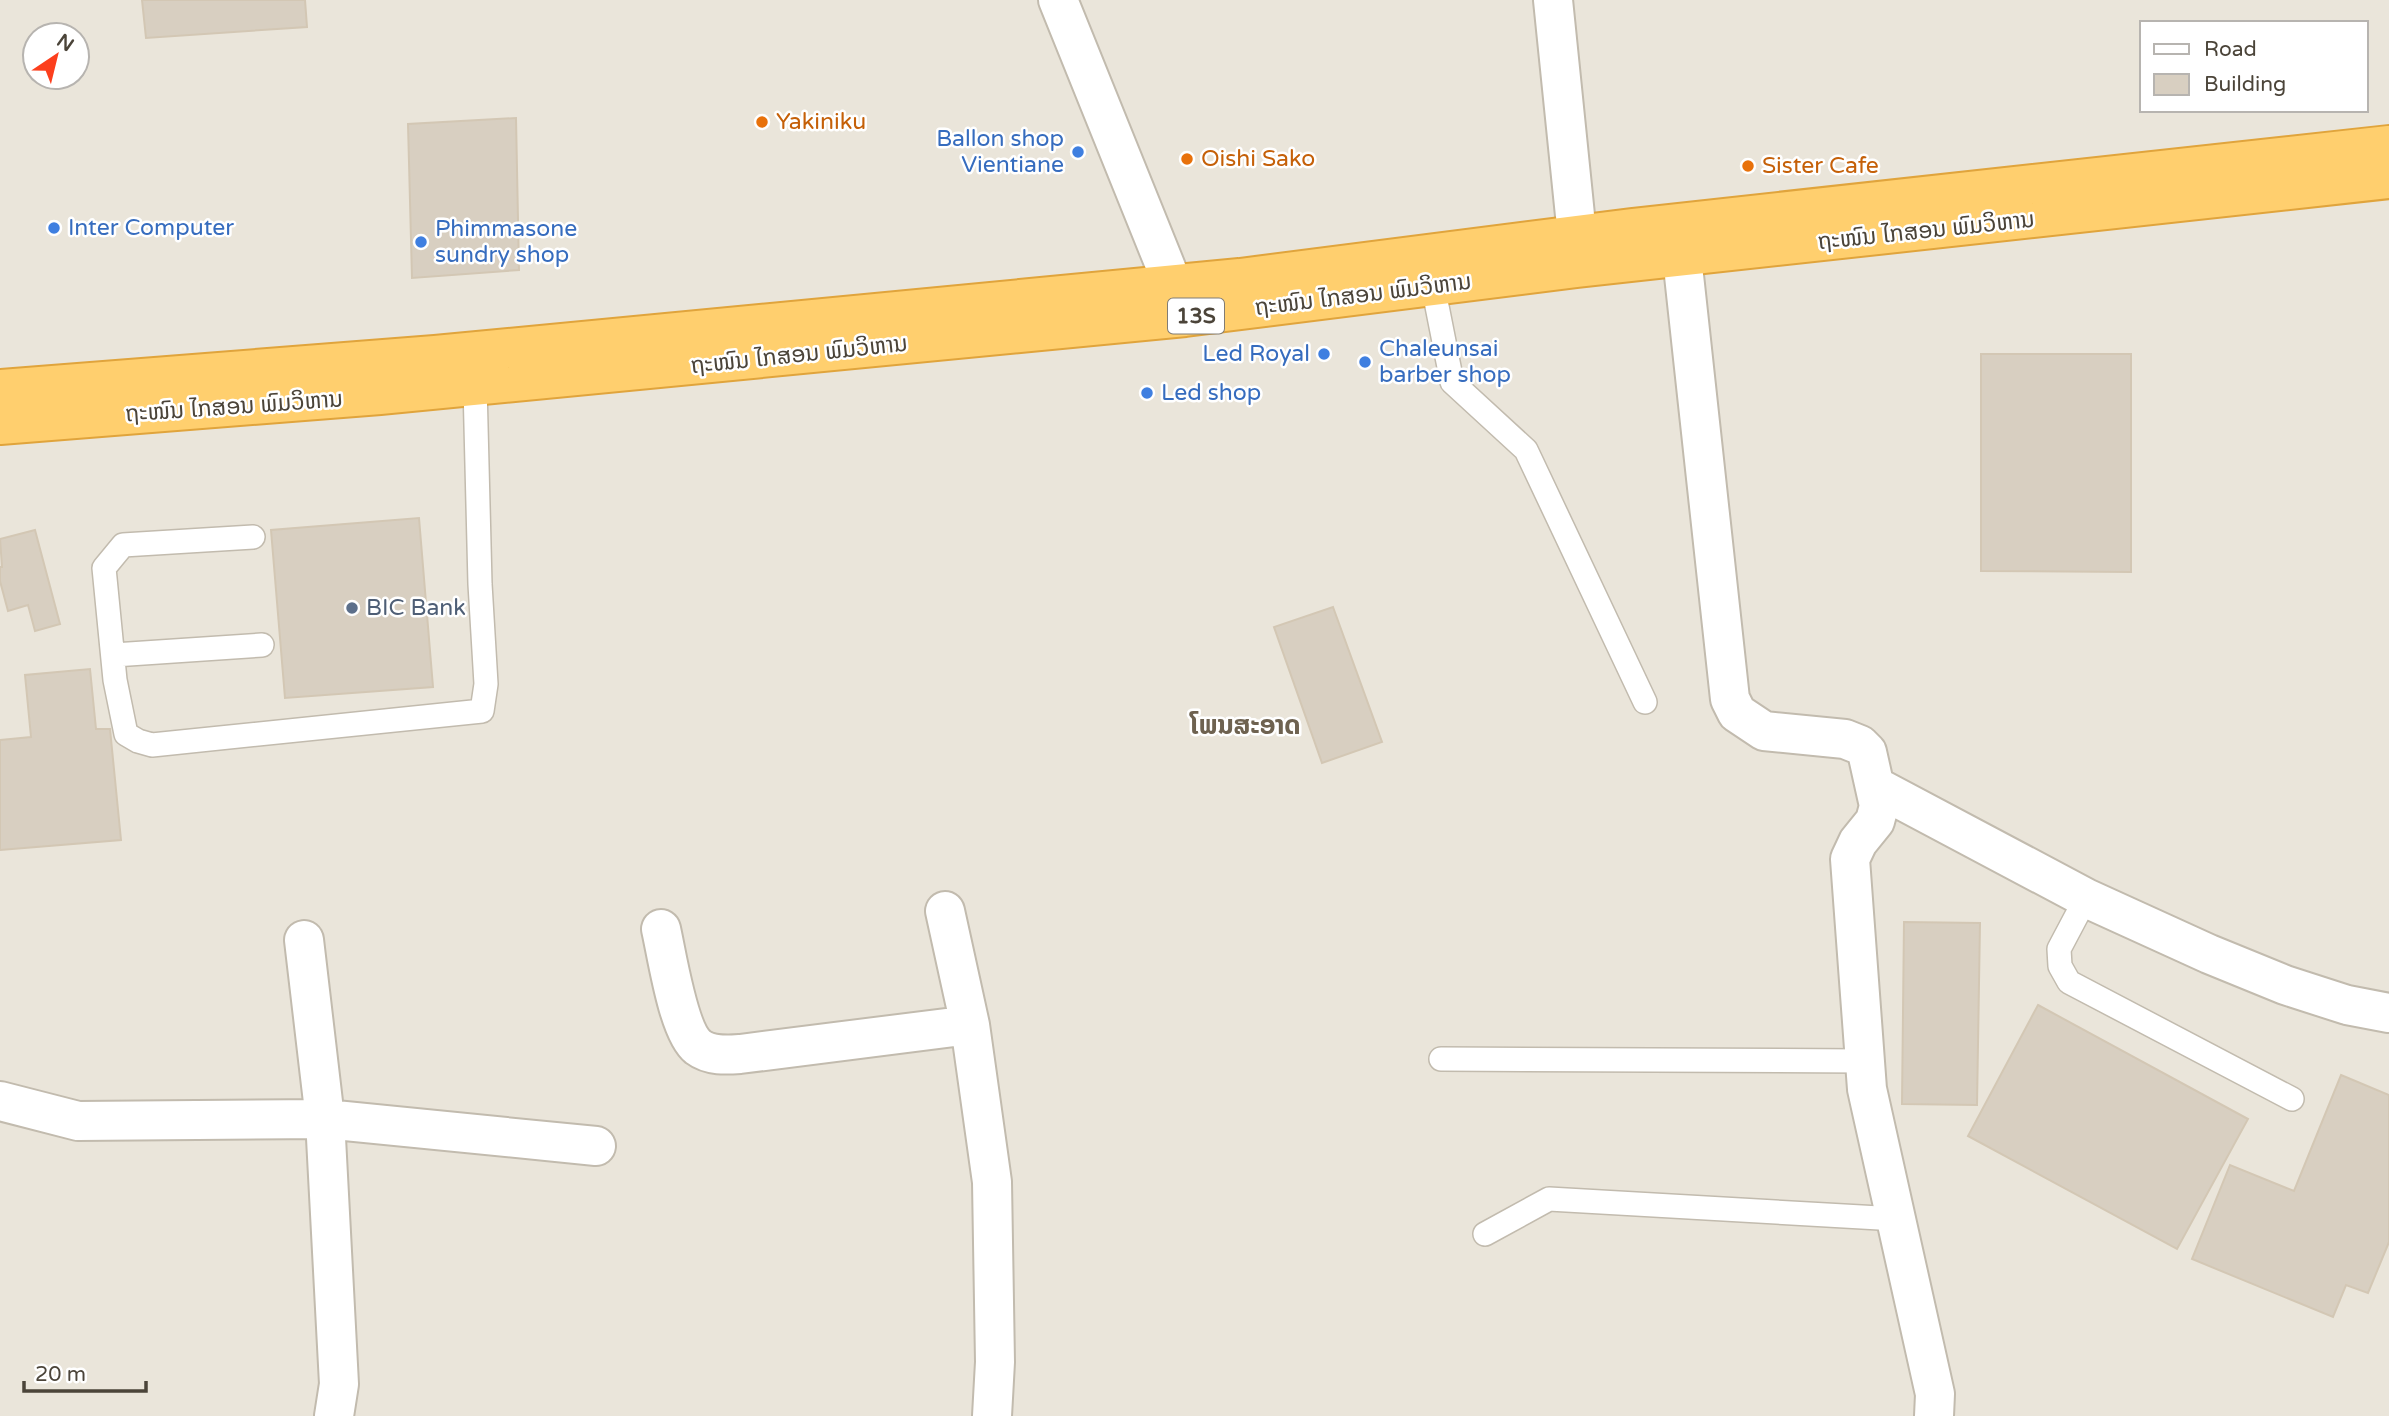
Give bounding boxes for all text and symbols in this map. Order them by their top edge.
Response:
north arrow [21,21,91,91]
legend [2140,21,2368,112]
text: N [53,30,78,56]
text: Road [2204,37,2257,62]
text: Building [2204,72,2286,97]
place label: Yakiniku [776,108,866,136]
marker: Yakiniku [754,114,770,130]
place label: Ballon shop Vientiane [936,125,1064,179]
marker: Ballon shop Vientiane [1070,144,1086,160]
place label: Oishi Sako [1201,145,1315,173]
marker: Oishi Sako [1179,151,1195,167]
place label: Sister Cafe [1762,152,1879,180]
marker: Sister Cafe [1740,158,1756,174]
street label: ຖະໜົນ ໄກສອນ ພົມວິຫານ [1816,206,2036,256]
place label: Inter Computer [68,214,234,242]
place label: Phimmasone sundry shop [435,215,577,269]
marker: Inter Computer [46,220,62,236]
marker: Phimmasone sundry shop [413,234,429,250]
street label: ຖະໜົນ ໄກສອນ ພົມວິຫານ [1253,268,1473,322]
road number: 13S [1168,298,1224,334]
street label: ຖະໜົນ ໄກສອນ ພົມວິຫານ [689,330,909,380]
place label: Chaleunsai barber shop [1379,335,1511,389]
place label: Led Royal [1202,340,1310,368]
marker: Led Royal [1316,346,1332,362]
marker: Chaleunsai barber shop [1357,354,1373,370]
place label: Led shop [1161,379,1261,407]
street label: ຖະໜົນ ໄກສອນ ພົມວິຫານ [124,385,344,429]
marker: Led shop [1139,385,1155,401]
place label: BIC Bank [366,594,466,622]
marker: BIC Bank [344,600,360,616]
district label: ໂພນສະອາດ [1189,710,1300,741]
scale bar [24,1350,147,1394]
text: 20 m [35,1362,86,1387]

